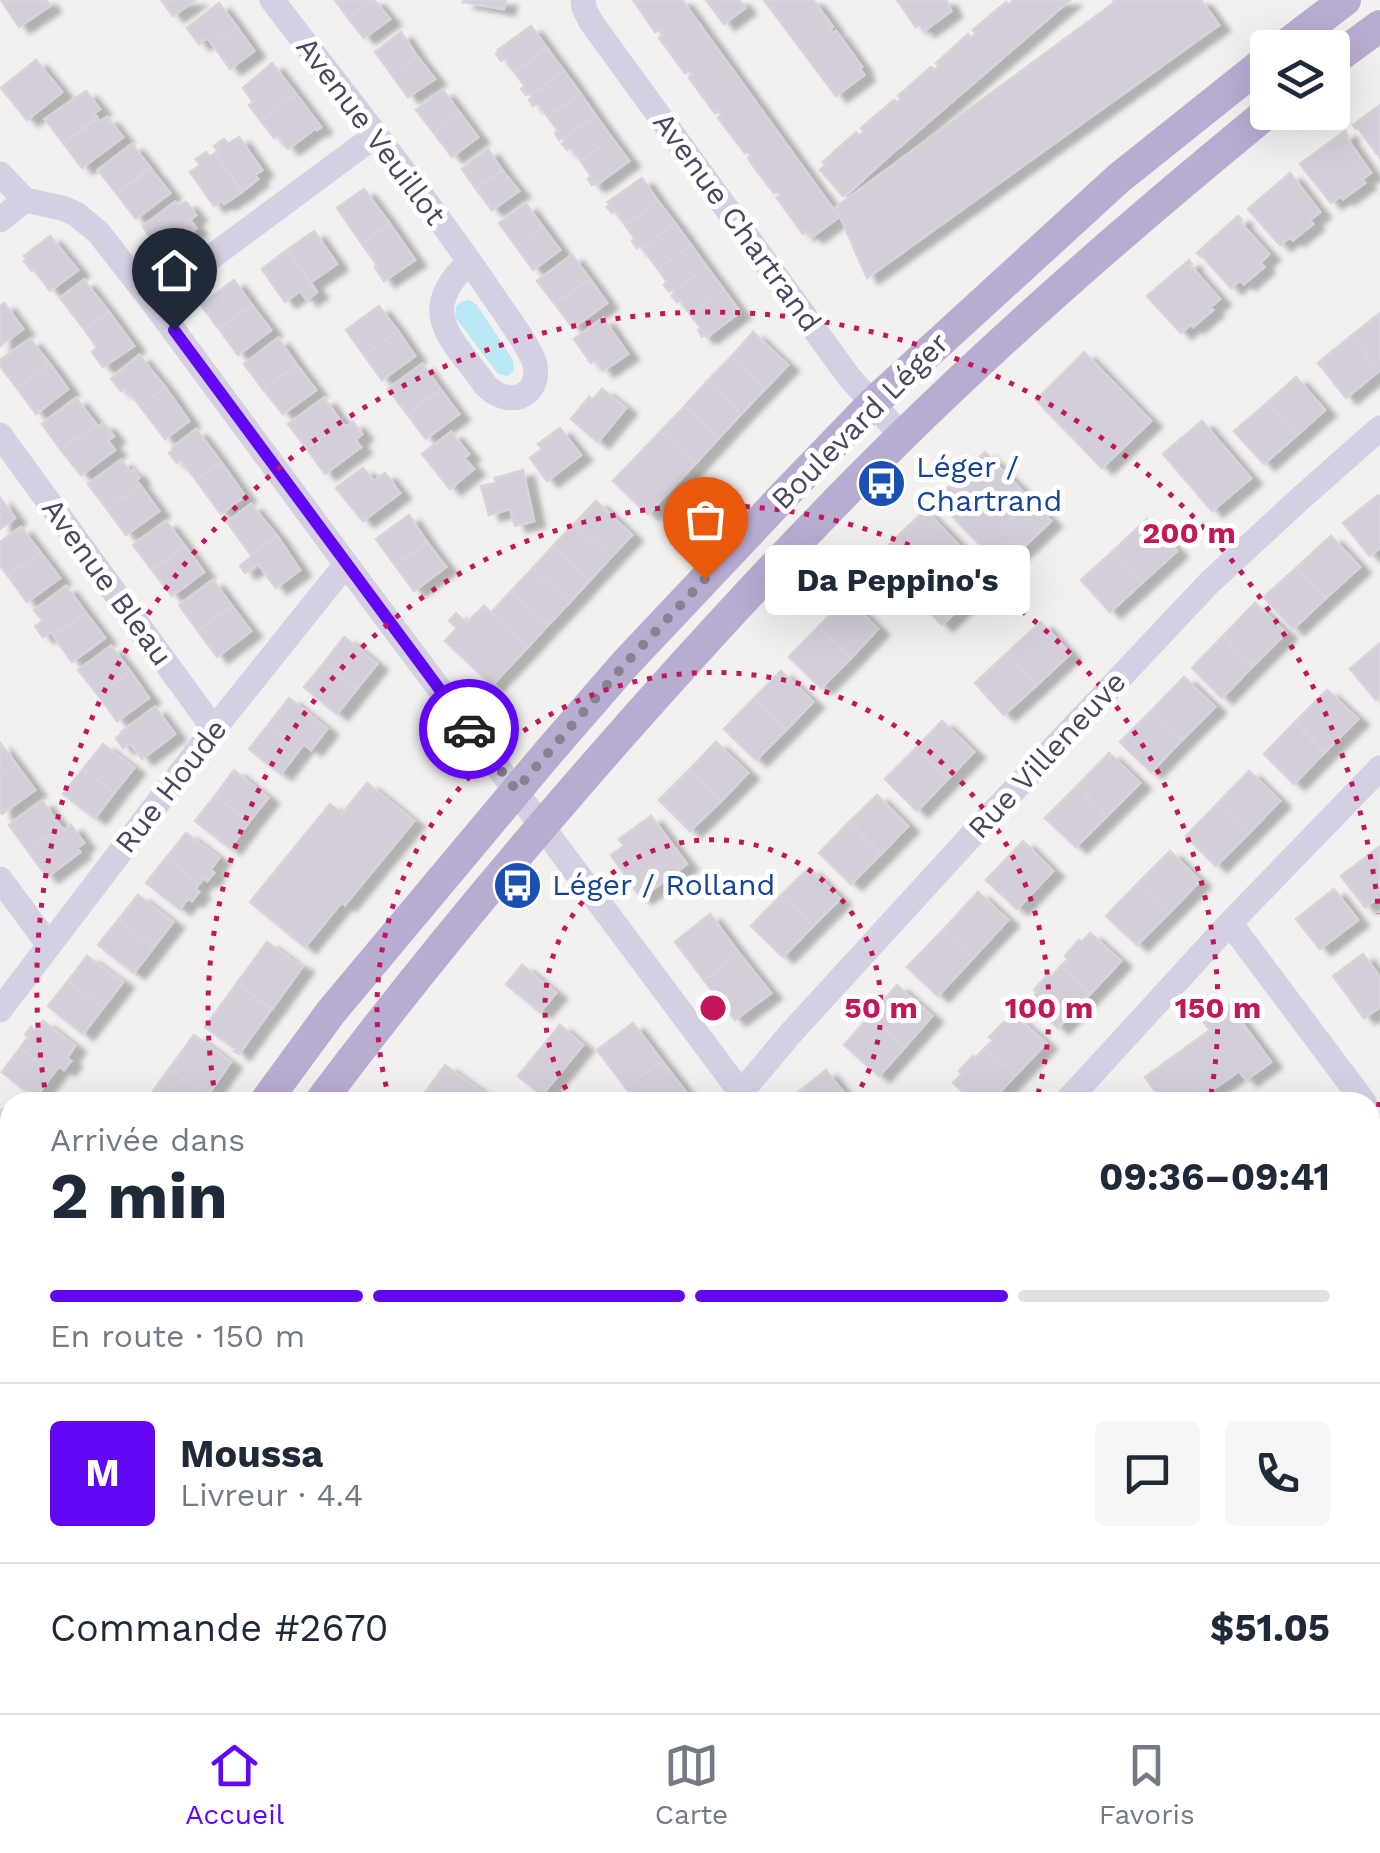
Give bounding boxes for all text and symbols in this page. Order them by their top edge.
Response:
street label: Avenue Veuillot [289,30,454,232]
map controls [1250,30,1350,130]
button: layers [1250,30,1350,130]
street label: Avenue Chartrand [646,105,829,338]
pin [132,228,217,331]
icon: home [147,243,202,298]
street label: Boulevard Léger [764,325,955,516]
place label: Léger / Chartrand [916,449,1062,518]
bus stop icon: Léger / Chartrand [855,458,907,510]
pin [663,477,748,580]
street label: Avenue Bleau [35,491,180,672]
icon: bag [678,492,733,547]
text: 200 m [1142,515,1236,550]
callout: Da Peppino's [765,544,1030,614]
text: Da Peppino's [796,561,999,599]
street label: Rue Villeneuve [961,664,1133,845]
courier [419,679,519,779]
icon: car [442,702,497,757]
street label: Rue Houde [108,712,234,860]
bus stop icon: Léger / Rolland [491,859,543,911]
place label: Léger / Rolland [552,867,775,902]
centre of rings [695,990,731,1026]
text: 50 m [844,990,918,1025]
text: 100 m [1005,990,1093,1025]
text: 150 m [1175,990,1261,1025]
text: Arrivée dans [50,1121,245,1159]
text: 09:36–09:41 [1099,1155,1330,1199]
text: 2 min [50,1158,228,1234]
text: En route · 150 m [50,1317,305,1355]
button: chat [1095,1421,1200,1526]
button: phone [1225,1421,1330,1526]
text: Moussa [180,1432,323,1476]
text: M [85,1451,120,1495]
text: Livreur · 4.4 [180,1476,363,1514]
text: Commande #2670 [50,1606,388,1650]
text: $51.05 [1210,1606,1330,1650]
tab: Accueil [185,1738,284,1831]
tab: Carte [655,1738,728,1831]
tab: Favoris [1099,1738,1195,1831]

